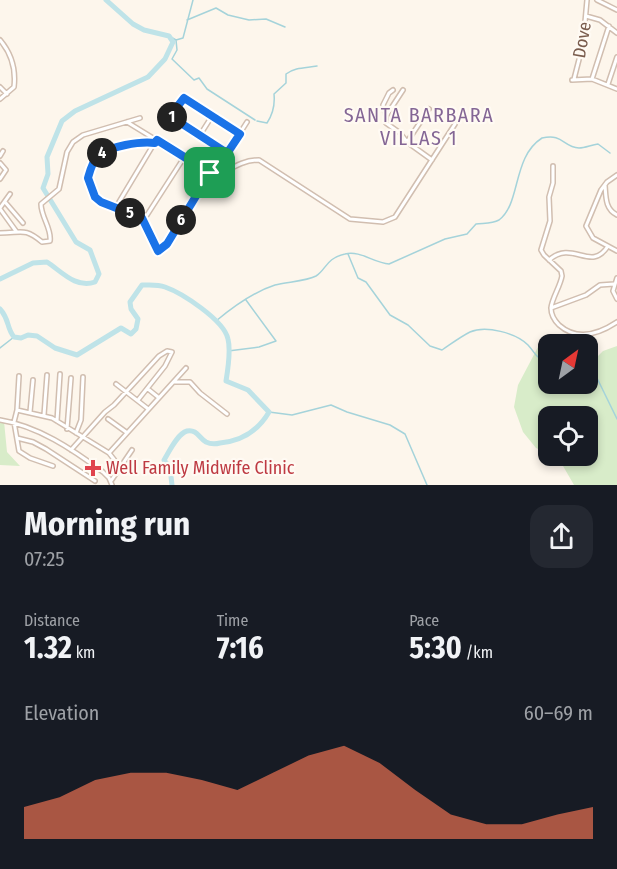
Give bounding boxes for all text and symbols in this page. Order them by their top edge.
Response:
street label: Dove [568,20,596,60]
pin: 1 [157,102,187,132]
district label: SANTA BARBARA VILLAS 1 [344,103,494,150]
text: 1 [169,107,175,126]
pin: 4 [87,138,117,168]
text: 4 [98,143,106,162]
pin [184,147,235,198]
icon: arrive [193,156,226,189]
pin: 5 [115,198,145,228]
text: 5 [126,203,134,222]
pin: 6 [166,205,196,235]
text: 6 [177,210,185,229]
north arrow [538,334,598,394]
map controls [538,334,598,466]
button: locate [538,406,598,466]
place label: Well Family Midwife Clinic [106,457,295,479]
marker: Well Family Midwife Clinic [84,459,102,477]
text: Morning run [24,504,190,544]
button: share [530,505,593,568]
text: 07:25 [24,547,64,571]
text: Distance [24,611,80,630]
text: Time [217,611,248,630]
text: Pace [409,611,439,630]
text: 1.32 [24,630,72,666]
text: 7:16 [217,630,264,666]
text: 5:30 [409,630,462,666]
text: km [72,643,95,662]
text: /km [462,643,493,662]
text: Elevation [24,701,99,725]
text: 60–69 m [524,701,593,725]

